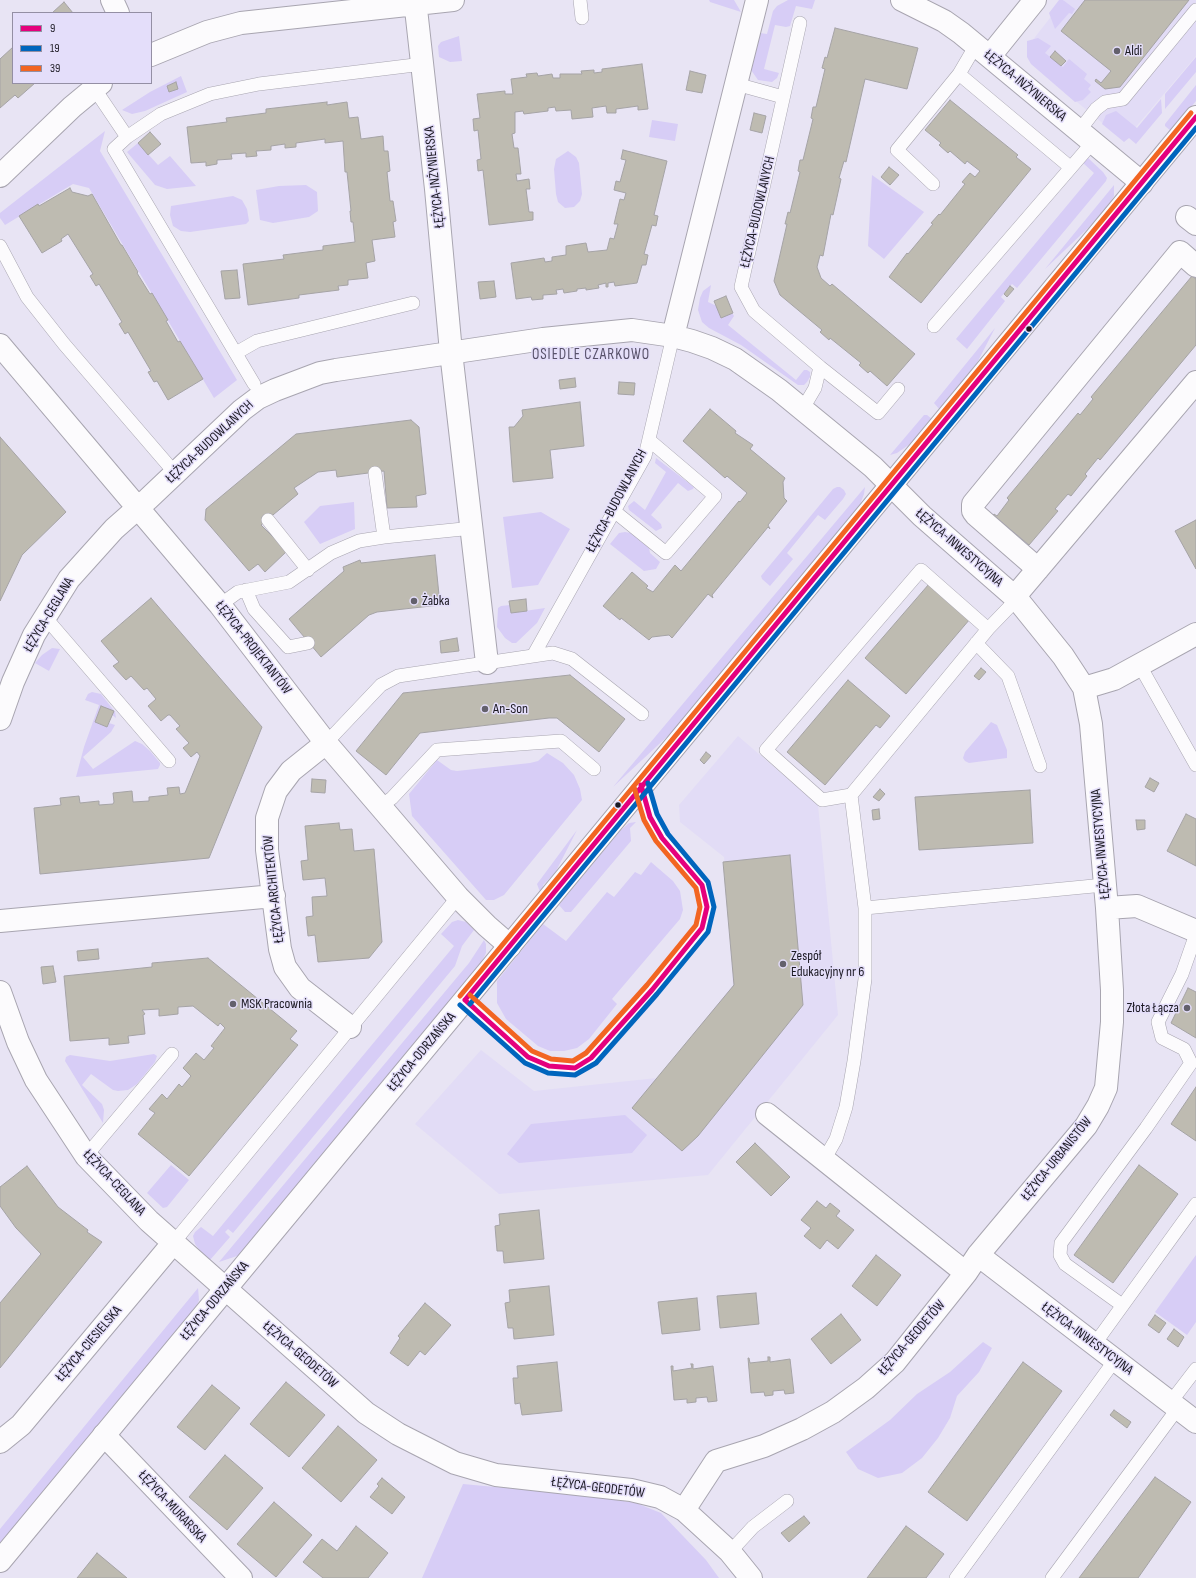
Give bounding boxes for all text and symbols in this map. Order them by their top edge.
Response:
legend [12,12,152,84]
text: 9 [50,21,55,36]
text: 19 [50,41,60,56]
place label: Aldi [1125,43,1142,59]
marker: Aldi [1112,46,1122,56]
street label: ŁĘŻYCA-INŻYNIERSKA [980,47,1070,125]
text: 39 [50,61,60,76]
street label: ŁĘŻYCA-INŻYNIERSKA [421,125,449,229]
street label: ŁĘŻYCA-BUDOWLANYCH [737,155,779,269]
unlabelled marker [1024,324,1034,334]
district label: OSIEDLE CZARKOWO [532,346,650,364]
street label: ŁĘŻYCA-BUDOWLANYCH [163,397,257,487]
street label: ŁĘŻYCA-BUDOWLANYCH [583,447,651,555]
street label: ŁĘŻYCA-INWESTYCYJNA [912,505,1006,591]
street label: ŁĘŻYCA-CEGLANA [20,575,78,655]
place label: Żabka [422,593,450,609]
marker: Żabka [409,596,419,606]
street label: ŁĘŻYCA-PROJEKTANTÓW [211,598,295,698]
place label: An-Son [493,701,528,717]
marker: An-Son [480,704,490,714]
street label: ŁĘŻYCA-INWESTYCYJNA [1088,788,1114,900]
unlabelled marker [613,800,623,810]
street label: ŁĘŻYCA-ARCHITEKTÓW [260,834,288,944]
place label: Zespół Edukacyjny nr 6 [791,948,864,980]
marker: Zespół Edukacyjny nr 6 [778,959,788,969]
place label: MSK Pracownia [241,996,312,1012]
marker: MSK Pracownia [228,999,238,1009]
place label: Złota Łącza [1126,1000,1179,1016]
marker: Złota Łącza [1182,1003,1192,1013]
street label: ŁĘŻYCA-ODRZAŃSKA [384,1009,460,1095]
street label: ŁĘŻYCA-URBANISTÓW [1018,1114,1096,1204]
street label: ŁĘŻYCA-CEGLANA [79,1147,149,1219]
street label: ŁĘŻYCA-ODRZAŃSKA [177,1258,253,1344]
street label: ŁĘŻYCA-GEODETÓW [875,1297,949,1379]
street label: ŁĘŻYCA-INWESTYCYJNA [1038,1299,1136,1379]
street label: ŁĘŻYCA-CIESIELSKA [52,1303,126,1385]
street label: ŁĘŻYCA-GEODETÓW [259,1318,341,1392]
street label: ŁĘŻYCA-MURARSKA [134,1467,210,1547]
street label: ŁĘŻYCA-GEODETÓW [551,1474,645,1502]

